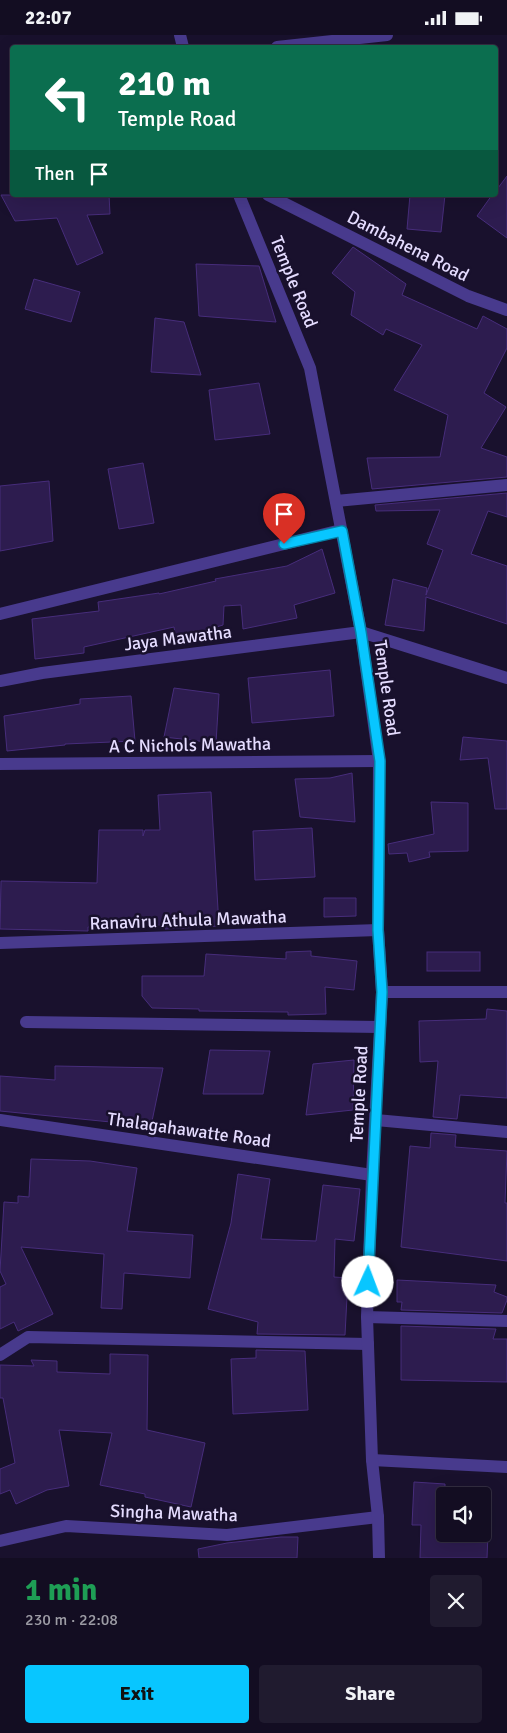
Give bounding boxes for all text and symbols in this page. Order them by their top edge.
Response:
text: 22:07 [25,6,72,30]
text: 210 m [118,62,211,105]
icon: left [35,65,100,130]
text: Temple Road [118,105,236,132]
icon: arrive [85,160,113,188]
text: Then [35,162,75,186]
street label: Dambahena Road [343,206,473,286]
street label: Temple Road [266,233,322,331]
pin [263,493,305,544]
icon: arrive [270,500,298,528]
street label: Jaya Mawatha [123,620,233,656]
street label: Temple Road [369,639,405,737]
street label: A C Nichols Mawatha [109,733,271,757]
street label: Ranaviru Athula Mawatha [89,906,287,934]
street label: Temple Road [345,1045,373,1143]
street label: Thalagahawatte Road [106,1108,272,1152]
position arrow [341,1255,393,1307]
map controls [436,1487,491,1542]
button: sound [436,1487,491,1542]
street label: Singha Mawatha [110,1500,238,1526]
text: 1 min [25,1572,97,1609]
button: close [430,1575,482,1627]
text: 230 m · 22:08 [25,1610,118,1630]
button: Exit [25,1665,249,1723]
button: Share [259,1665,482,1723]

